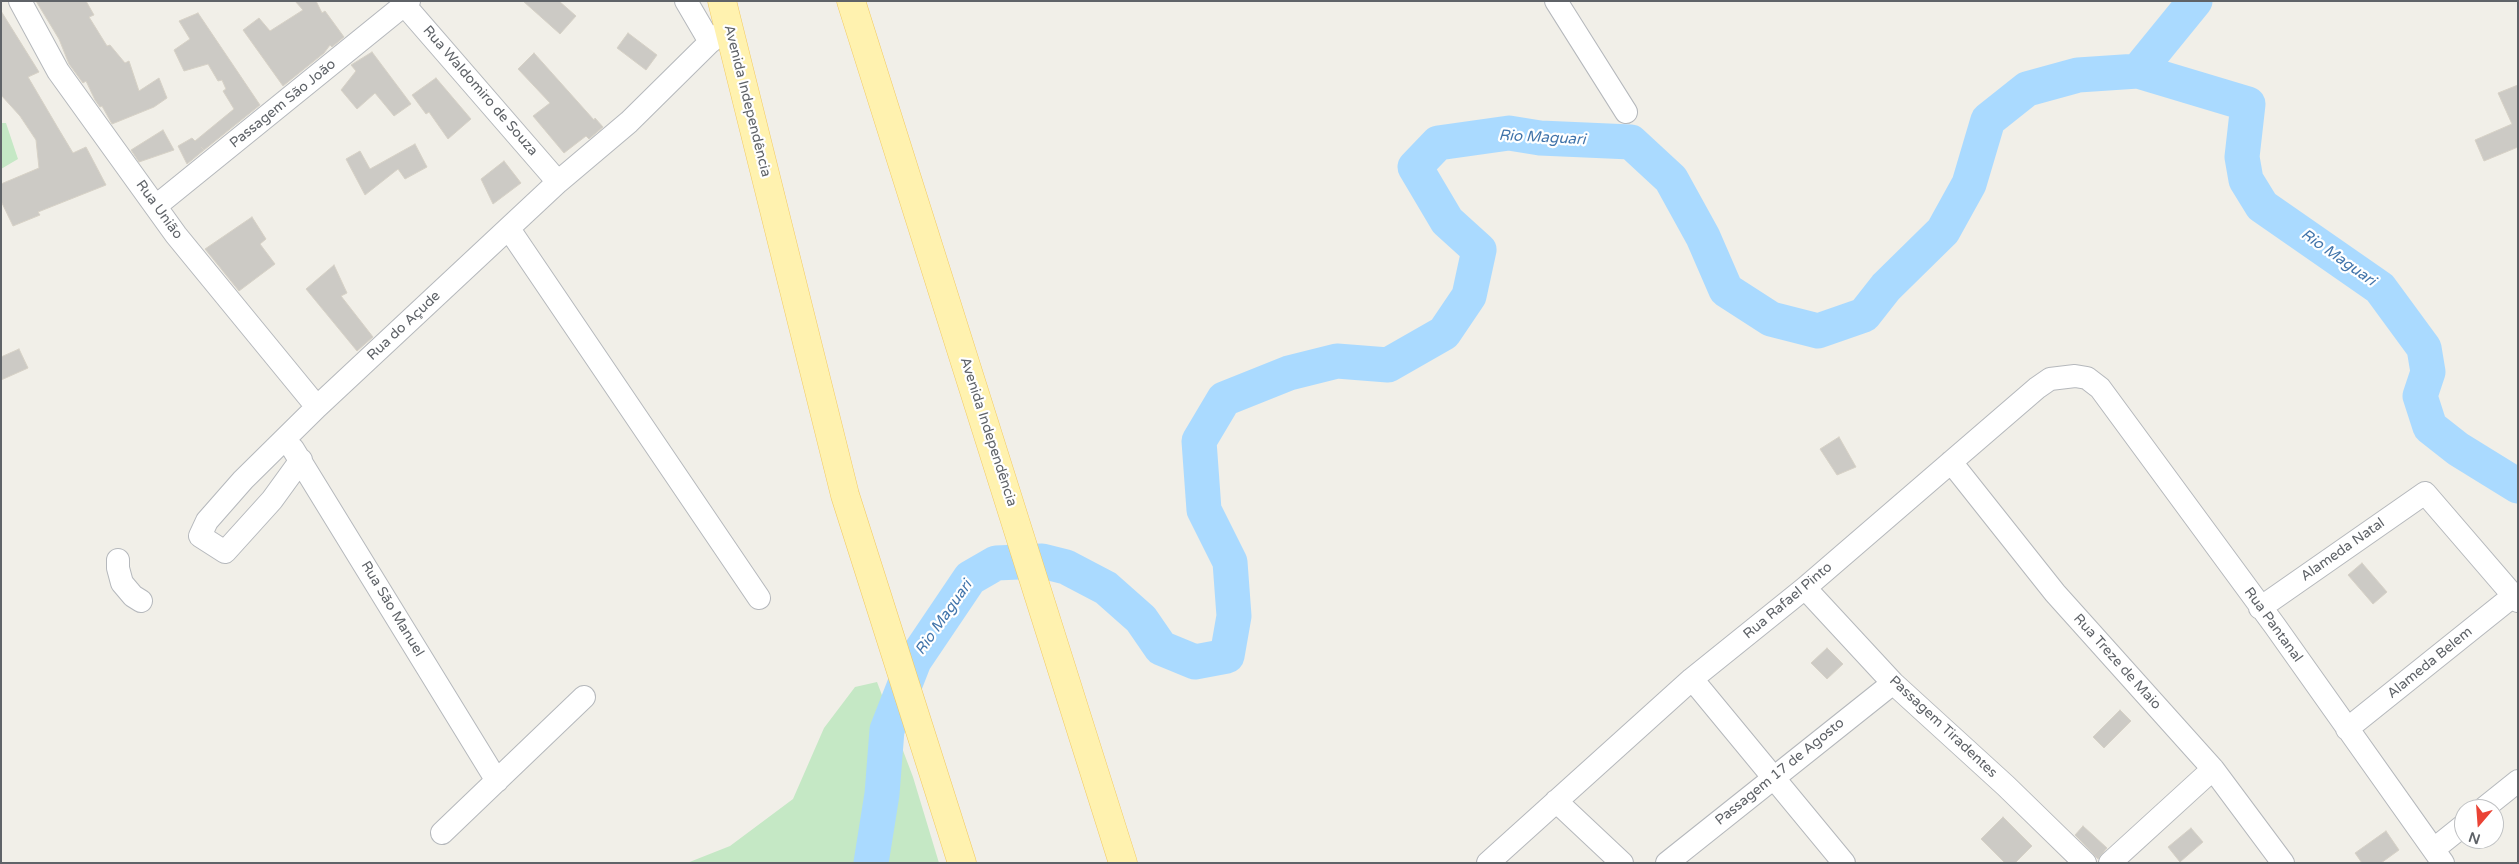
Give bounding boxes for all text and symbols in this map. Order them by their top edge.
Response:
street label: Rua Waldomiro de Souza [419,23,541,159]
street label: Avenida Independência [720,23,774,179]
street label: Passagem São João [227,56,339,152]
water label: Rio Maguari [1498,127,1586,149]
street label: Rua União [132,177,186,243]
water label: Rio Maguari [2297,226,2379,290]
street label: Rua do Açude [364,288,444,364]
street label: Avenida Independência [956,355,1020,509]
street label: Alameda Natal [2298,515,2388,585]
street label: Rua São Manuel [357,558,427,660]
street label: Rua Rafael Pinto [1740,559,1836,643]
water label: Rio Maguari [912,577,976,659]
street label: Rua Pantanal [2240,584,2306,666]
street label: Rua Treze de Maio [2070,611,2164,713]
street label: Alameda Belem [2384,624,2476,702]
street label: Passagem Tiradentes [1885,673,2001,781]
street label: Passagem 17 de Agosto [1712,715,1848,829]
north arrow [2454,799,2504,849]
text: N [2467,828,2482,848]

